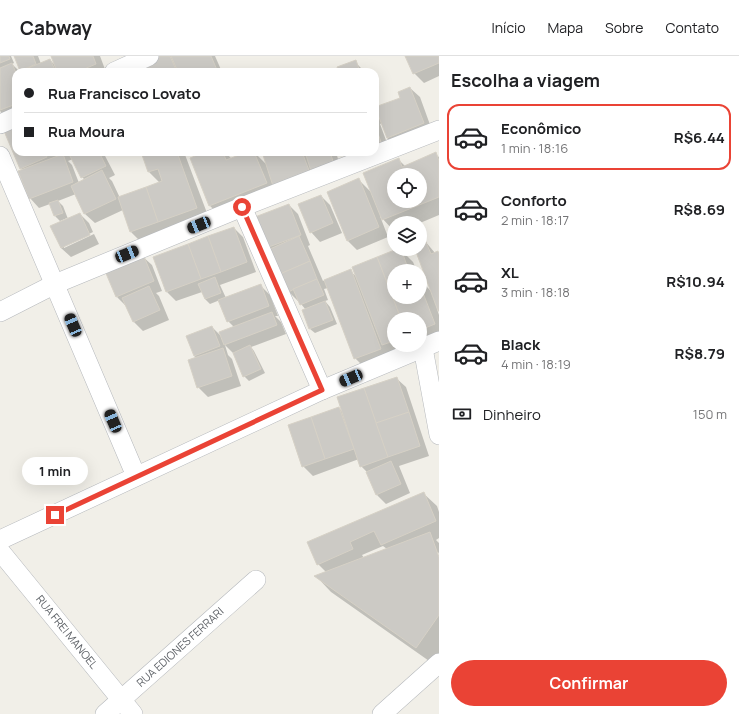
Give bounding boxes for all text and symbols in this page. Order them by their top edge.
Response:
text: Cabway [20,15,92,41]
text: Início [492,18,525,37]
text: Mapa [547,18,583,37]
text: Sobre [605,18,643,37]
text: Contato [665,18,719,37]
text: Escolha a viagem [451,68,600,92]
text: Rua Francisco Lovato [48,83,201,104]
text: Econômico [501,118,581,139]
icon: car [453,119,489,155]
text: Rua Moura [48,121,125,142]
text: R$6.44 [674,127,725,148]
text: 1 min · 18:16 [501,139,568,157]
map controls [387,168,427,352]
button: locate [387,168,427,208]
text: Conforto [501,190,567,211]
icon: car [453,191,489,227]
route start [233,198,251,216]
text: R$8.69 [674,199,725,220]
text: 2 min · 18:17 [501,211,569,229]
car [186,215,212,235]
button: layers [387,216,427,256]
car [114,244,140,264]
text: XL [501,262,519,283]
icon: car [453,263,489,299]
button: + [387,264,427,304]
text: R$10.94 [666,271,725,292]
text: 3 min · 18:18 [501,283,570,301]
car [63,312,83,338]
button: − [387,312,427,352]
text: Black [501,334,540,355]
icon: car [453,335,489,371]
text: R$8.79 [675,343,725,364]
text: 4 min · 18:19 [501,355,571,373]
car [338,368,364,388]
icon: cash [451,403,473,425]
text: Dinheiro [483,404,541,425]
text: 150 m [693,405,727,423]
car [103,408,123,434]
callout: 1 min [22,457,88,485]
text: 1 min [39,462,71,480]
route end [46,506,64,524]
street label: RUA FREI MANOEL [33,592,102,672]
street label: RUA EDIONES FERRARI [133,603,226,690]
button: Confirmar [451,660,727,706]

